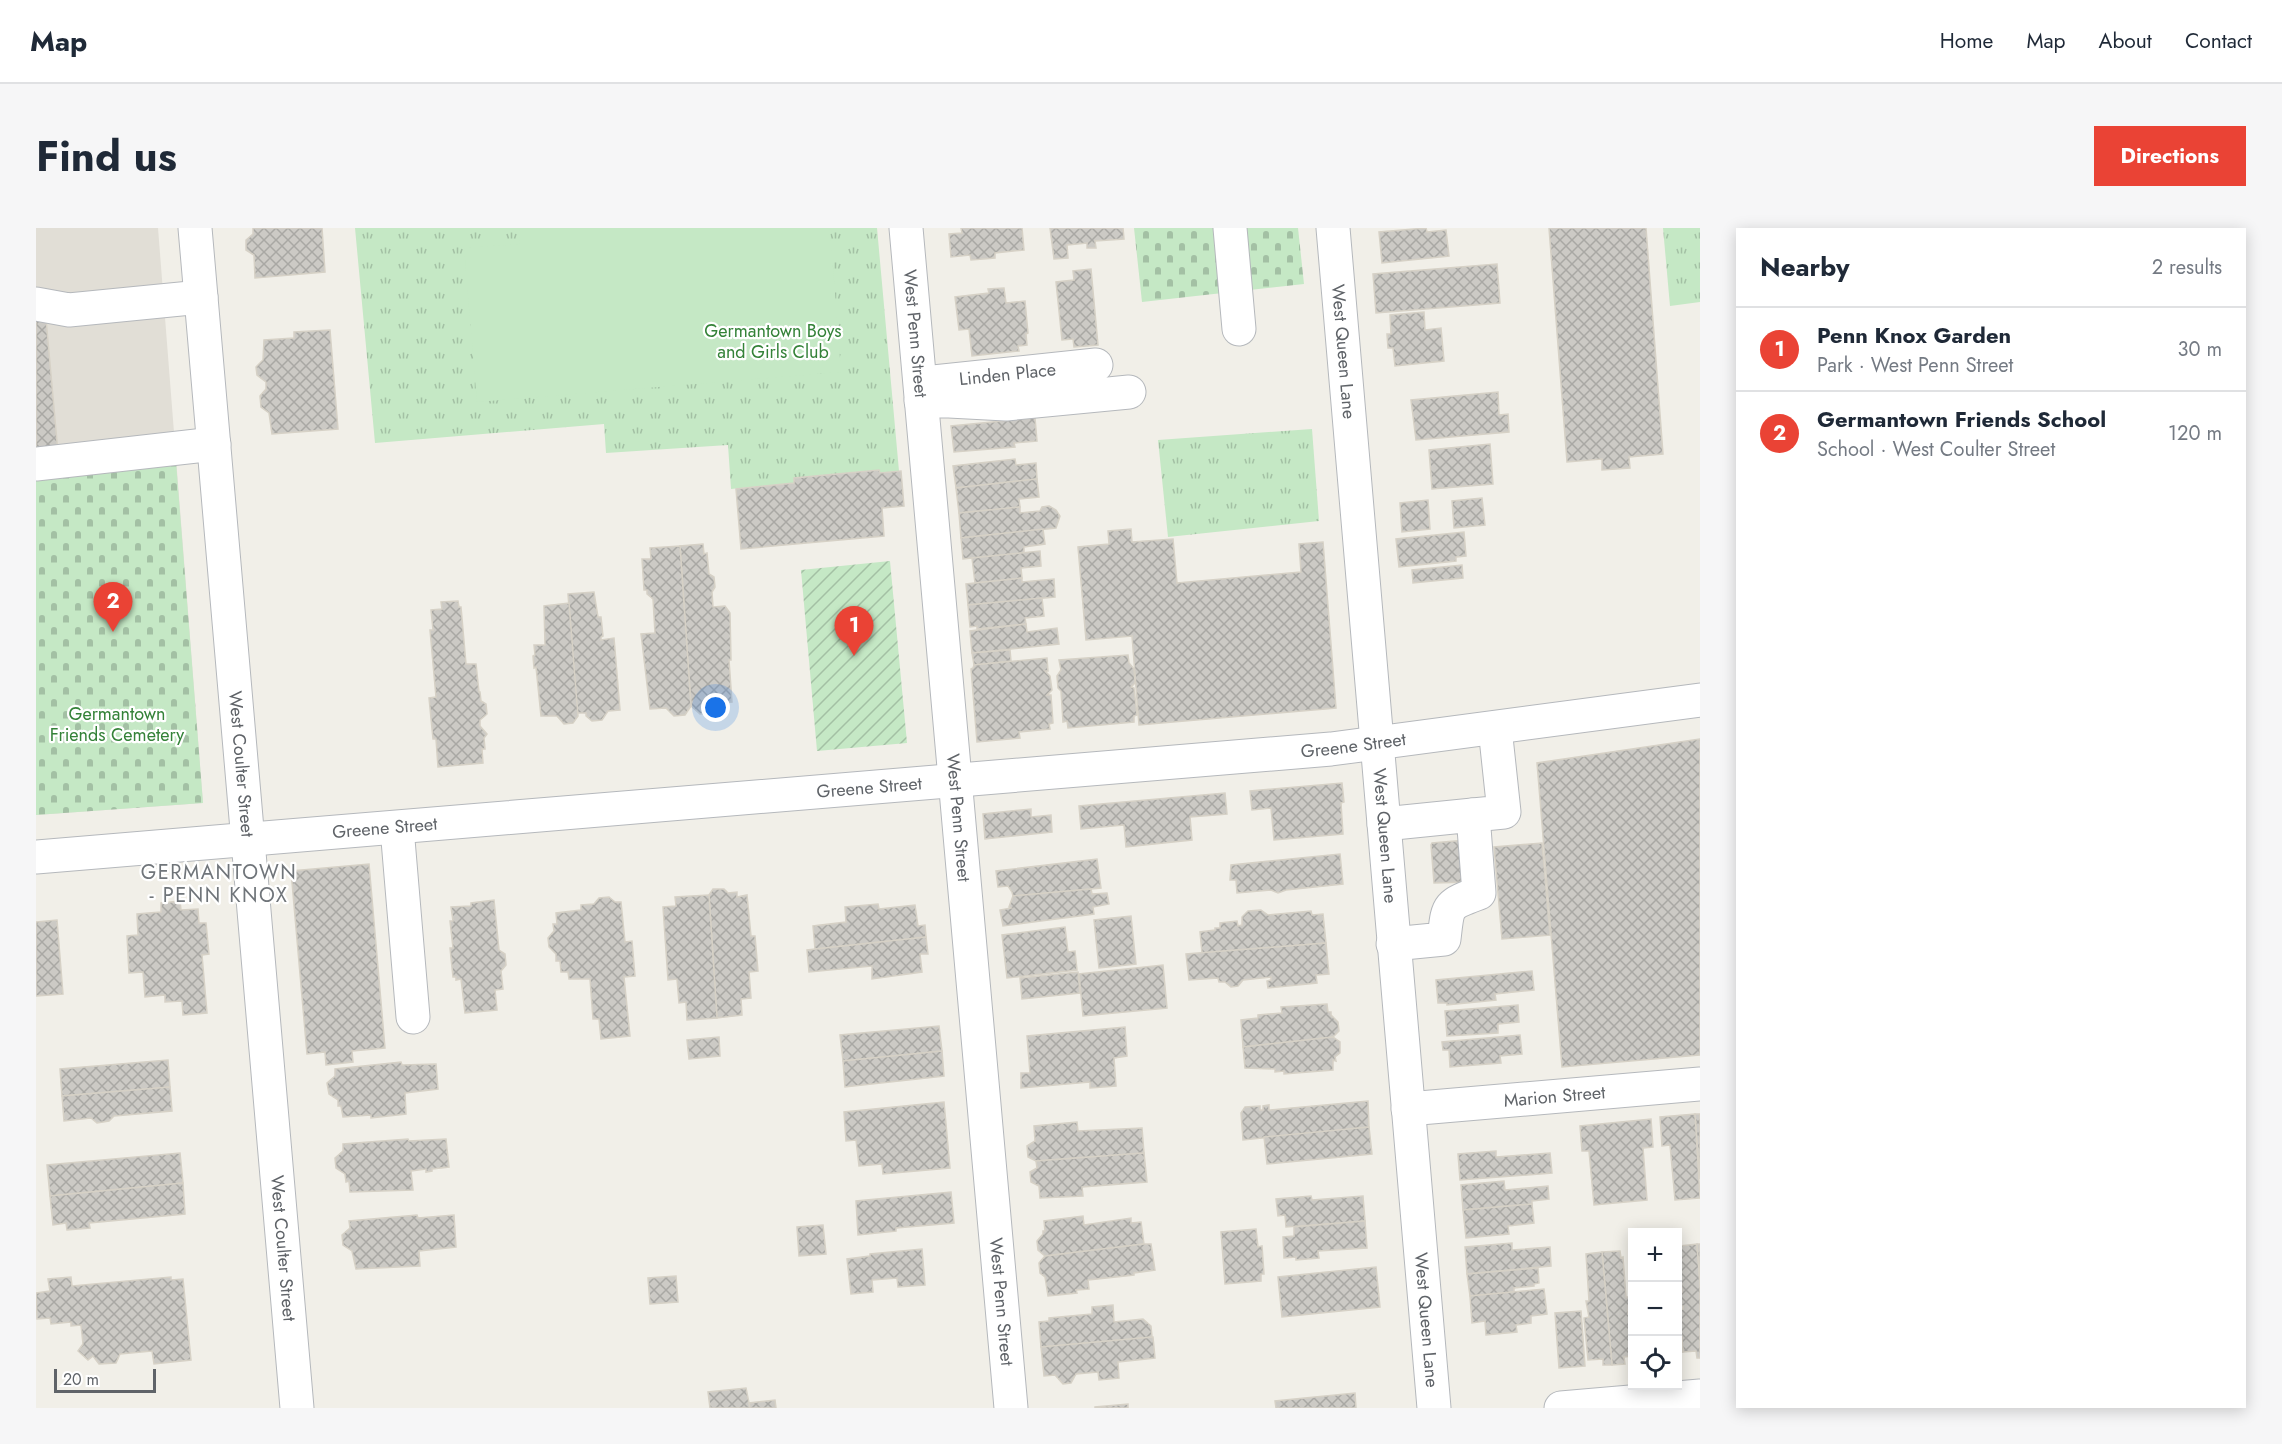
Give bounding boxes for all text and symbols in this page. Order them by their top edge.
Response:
text: Map [30,21,87,62]
text: Home [1940,26,1993,56]
text: Map [2026,26,2066,56]
text: About [2099,26,2152,56]
text: Contact [2185,26,2252,56]
text: Find us [36,126,177,187]
button: Directions [2094,126,2246,186]
text: Nearby [1760,248,1849,286]
text: 2 results [2152,253,2222,282]
street label: West Penn Street [897,268,934,399]
street label: West Queen Lane [1325,283,1362,420]
park label: Germantown Boys and Girls Club [704,318,842,365]
text: Penn Knox Garden [1817,319,2011,351]
text: 1 [1774,335,1785,364]
text: 30 m [2177,335,2222,364]
text: Park · West Penn Street [1817,351,2013,380]
street label: Linden Place [958,356,1057,392]
text: Germantown Friends School [1817,403,2106,435]
text: 2 [1773,419,1786,448]
text: 120 m [2168,419,2222,448]
text: School · West Coulter Street [1817,435,2055,464]
pin: 2 [94,582,133,632]
pin: 1 [834,606,874,656]
street label: West Coulter Street [222,690,261,839]
your location [701,693,730,722]
park label: Germantown Friends Cemetery [50,701,184,748]
street label: Greene Street [1300,726,1408,764]
street label: West Penn Street [940,752,977,884]
street label: West Queen Lane [1366,767,1404,904]
street label: Greene Street [815,770,923,805]
street label: Greene Street [331,811,439,845]
district label: GERMANTOWN - PENN KNOX [141,858,297,910]
street label: Marion Street [1503,1079,1607,1114]
street label: West Coulter Street [264,1174,303,1323]
map controls [1628,1228,1682,1390]
button: + [1628,1228,1682,1282]
street label: West Penn Street [983,1237,1020,1368]
street label: West Queen Lane [1408,1251,1445,1389]
button: − [1628,1282,1682,1336]
button: locate [1628,1336,1682,1390]
scale bar [54,1366,156,1394]
text: 20 m [63,1368,99,1391]

